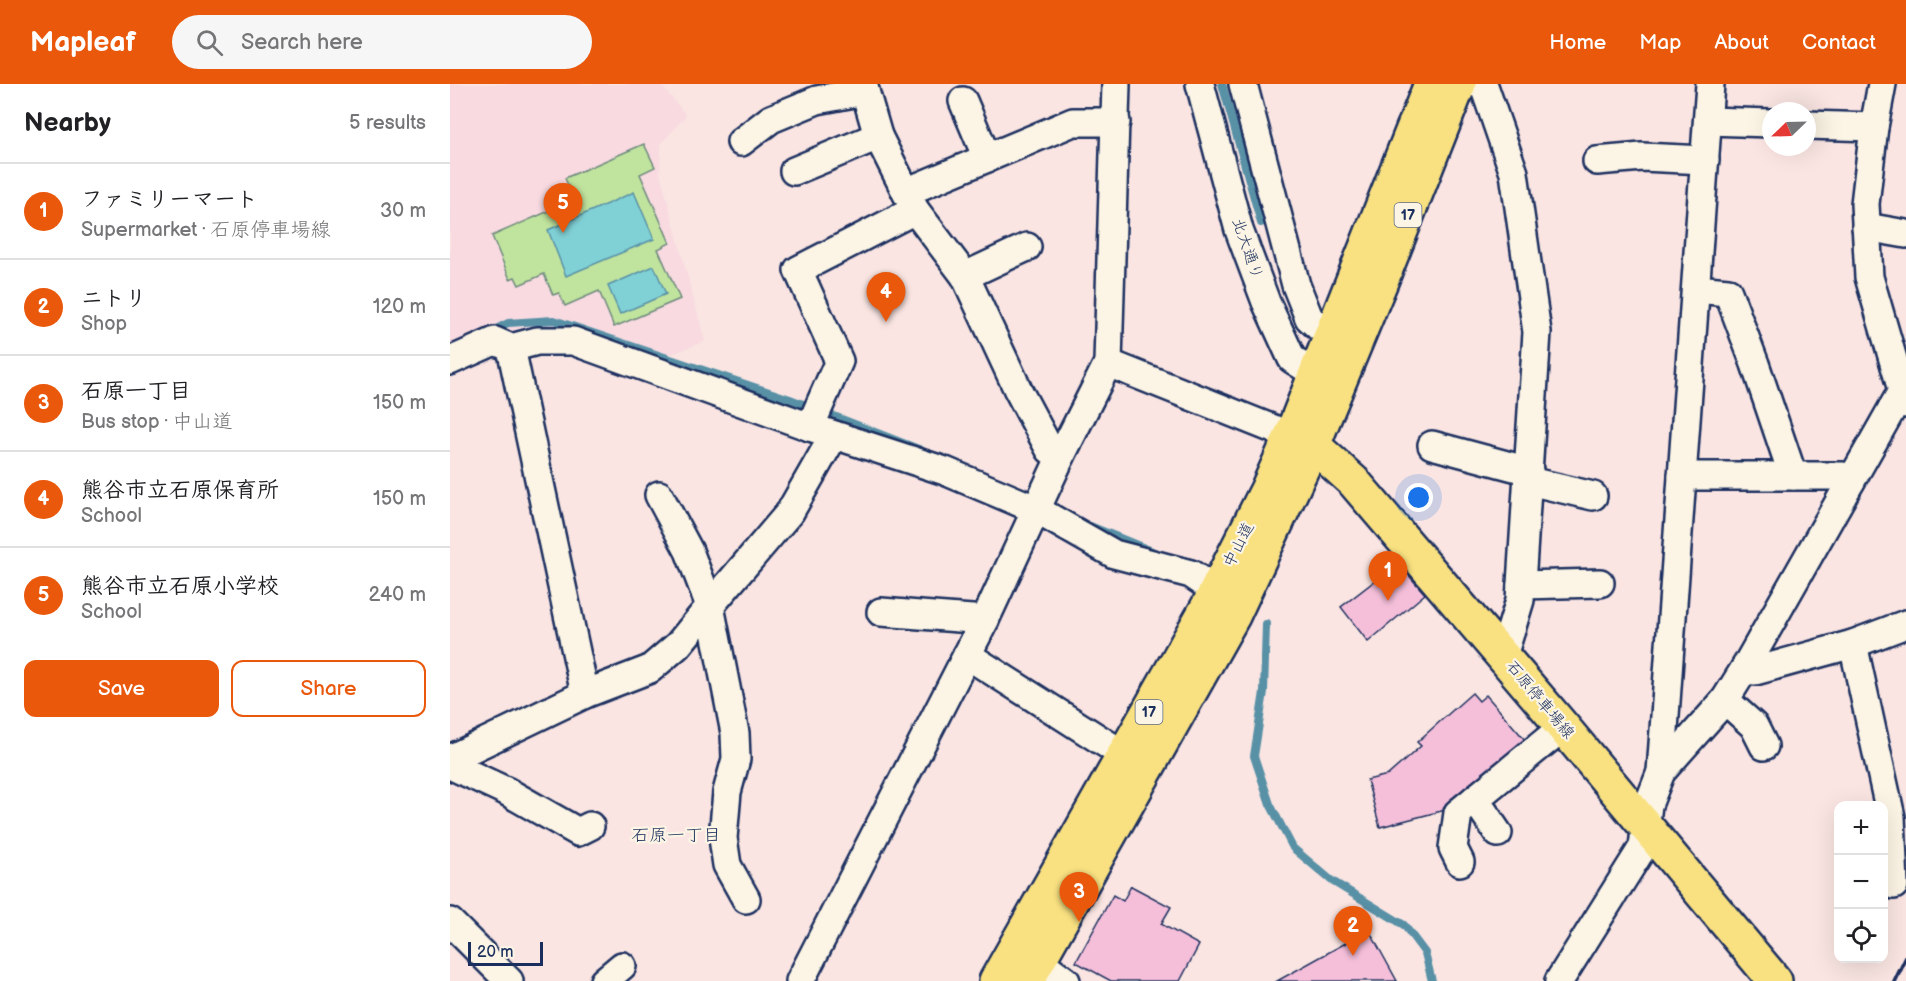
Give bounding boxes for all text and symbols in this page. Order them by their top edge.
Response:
search box [172,15,592,69]
text: Mapleaf [30,26,136,59]
icon: search [193,26,226,59]
text: Search here [241,29,363,56]
text: Home [1549,30,1606,55]
text: Map [1639,30,1681,55]
text: About [1714,30,1769,55]
text: Contact [1802,30,1876,55]
north arrow [1762,102,1816,156]
text: Nearby [24,108,111,139]
text: 5 results [349,111,426,135]
pin: 5 [544,184,582,233]
text: ファミリーマート [81,186,258,213]
text: 1 [39,199,48,223]
text: 30 m [380,199,426,223]
road number: 17 [1394,203,1422,227]
street label: 北大通り [1228,216,1266,282]
text: Supermarket · 石原停車場線 [81,218,331,242]
pin: 4 [866,272,906,322]
text: ニトリ [81,285,147,312]
text: 2 [38,295,49,319]
text: 120 m [373,295,426,319]
text: Shop [81,312,127,336]
text: 石原一丁目 [81,378,191,405]
text: 3 [38,391,49,415]
text: 150 m [373,391,426,415]
text: Bus stop · 中山道 [81,410,233,434]
text: 熊谷市立石原保育所 [81,477,279,504]
your location [1404,483,1433,512]
text: 4 [38,487,49,511]
text: 150 m [373,487,426,511]
text: School [81,504,142,528]
street label: 中山道 [1220,519,1258,571]
pin: 1 [1368,552,1408,601]
text: 熊谷市立石原小学校 [81,573,279,600]
text: 5 [38,583,49,607]
text: 240 m [369,583,426,607]
text: School [81,600,142,624]
street label: 石原停車場線 [1502,657,1578,743]
button: Save [24,660,219,717]
button: Share [231,660,426,717]
road number: 17 [1136,700,1162,724]
map controls [1834,801,1888,963]
button: + [1834,801,1888,855]
district label: 石原一丁目 [631,825,721,846]
button: − [1834,855,1888,909]
pin: 3 [1060,872,1098,922]
pin: 2 [1334,906,1372,956]
button: locate [1834,909,1888,963]
scale bar [468,939,543,966]
text: 20 m [477,943,513,962]

